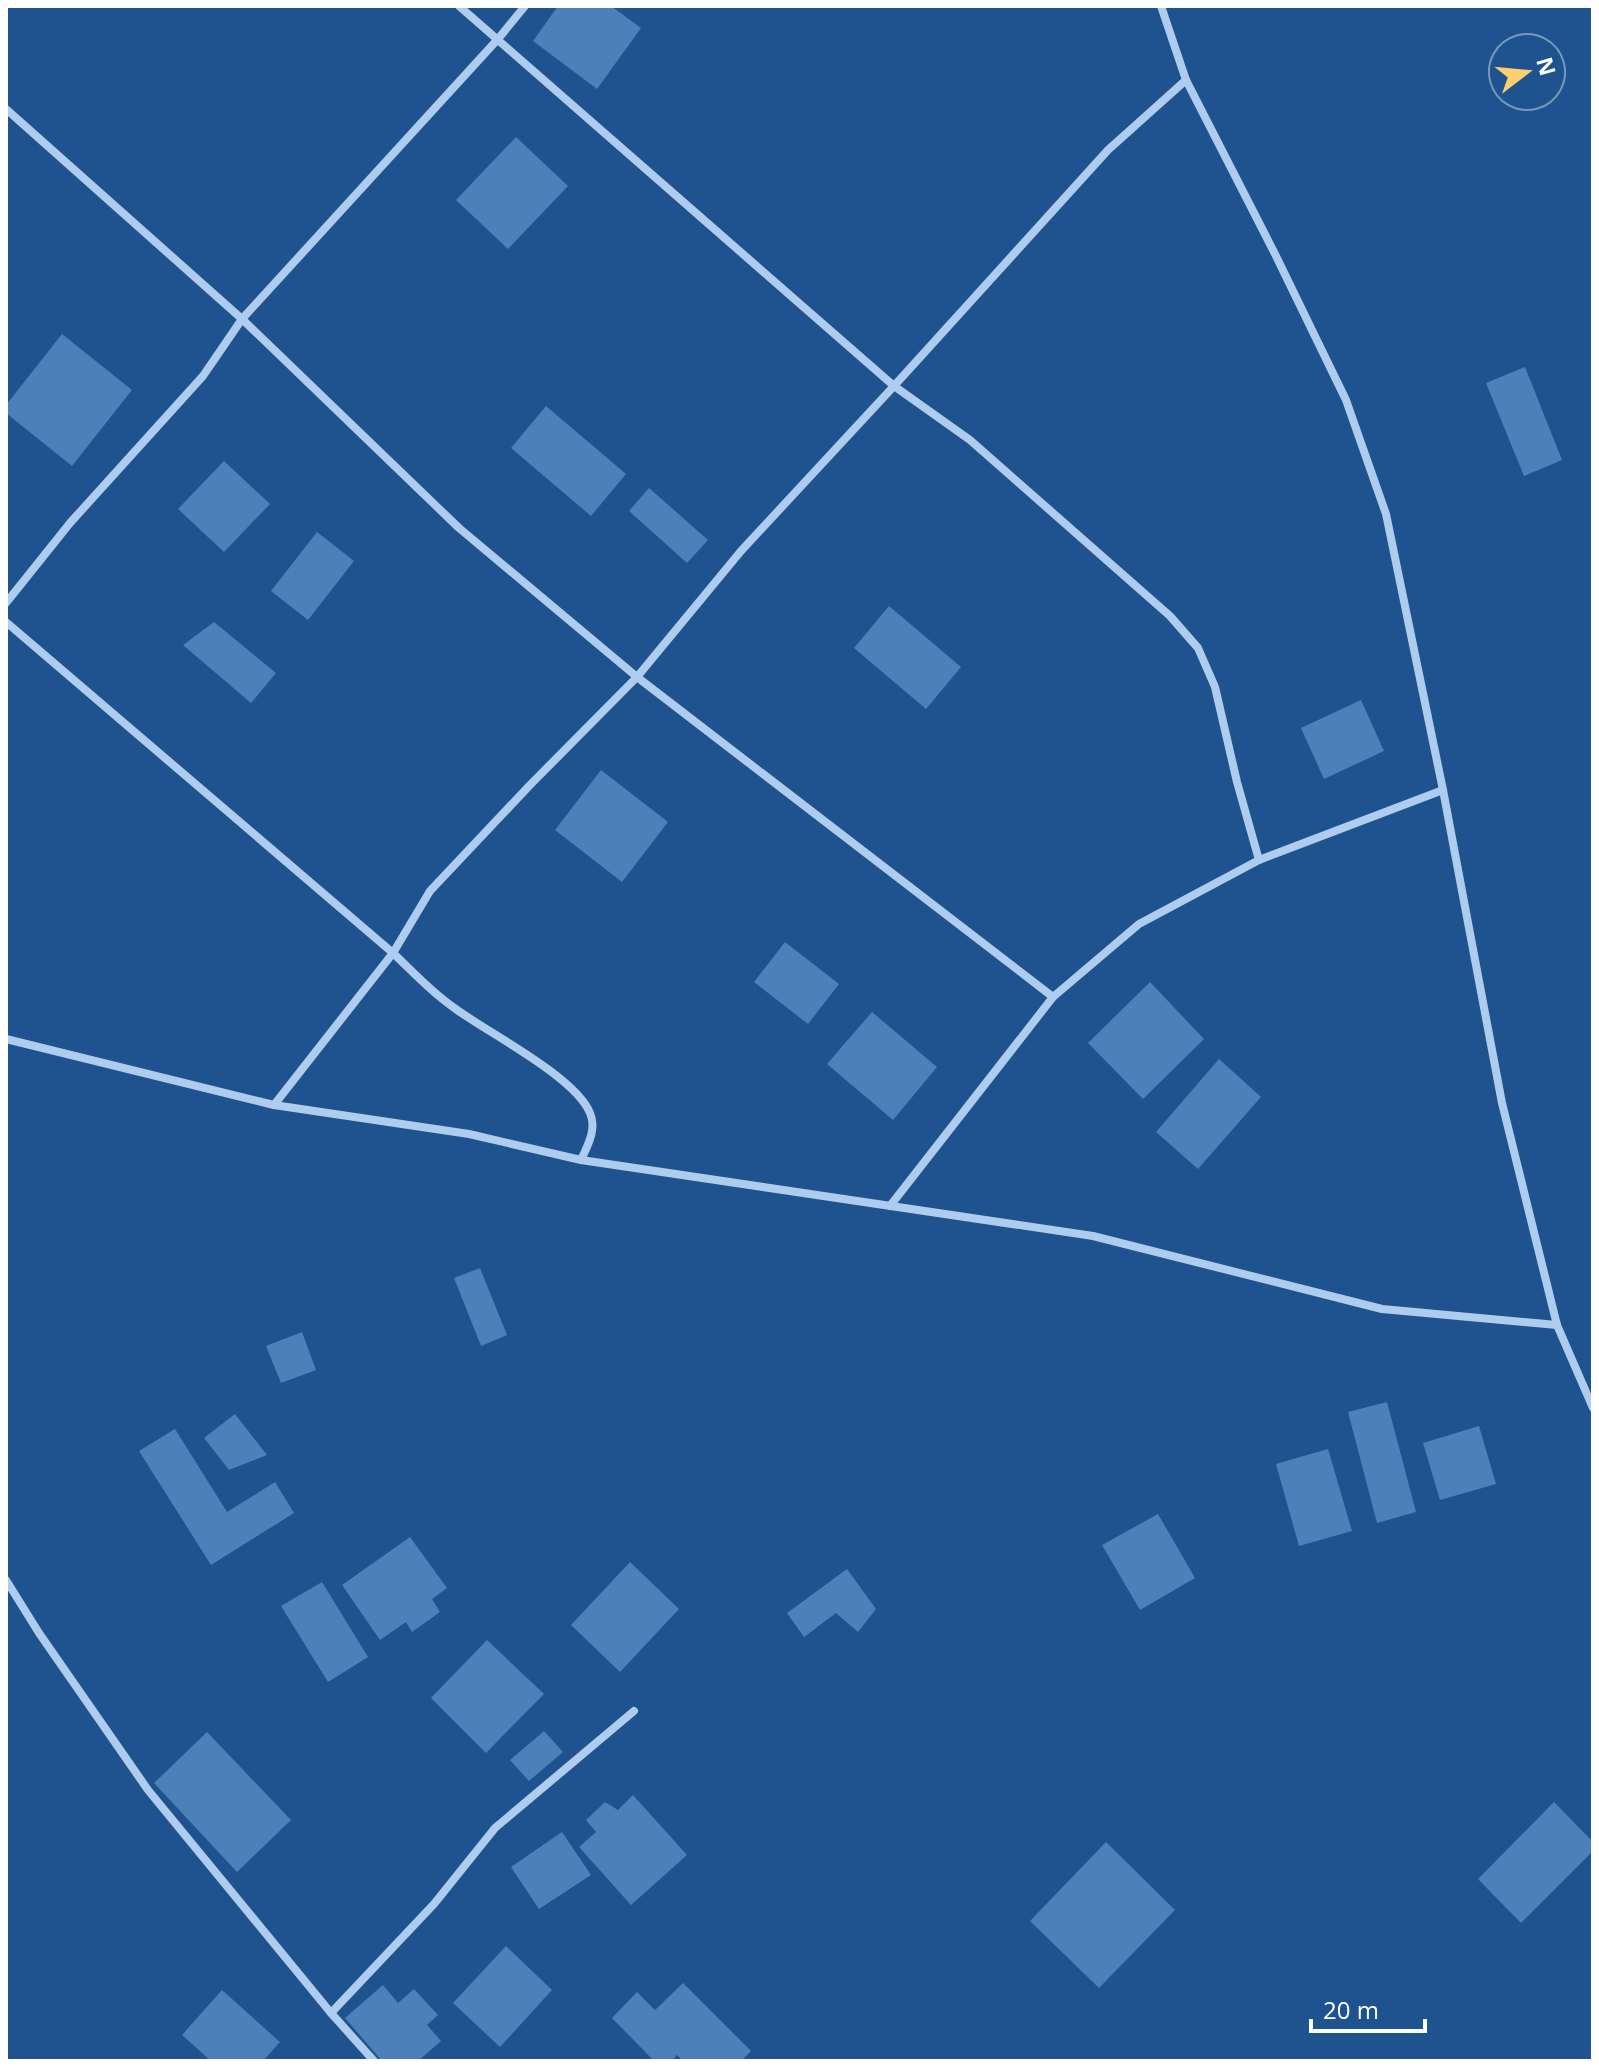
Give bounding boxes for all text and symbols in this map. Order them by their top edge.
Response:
north arrow [1487,32,1567,112]
text: N [1530,53,1564,79]
scale bar [1311,1983,1425,2033]
text: 20 m [1323,1993,1379,2026]

